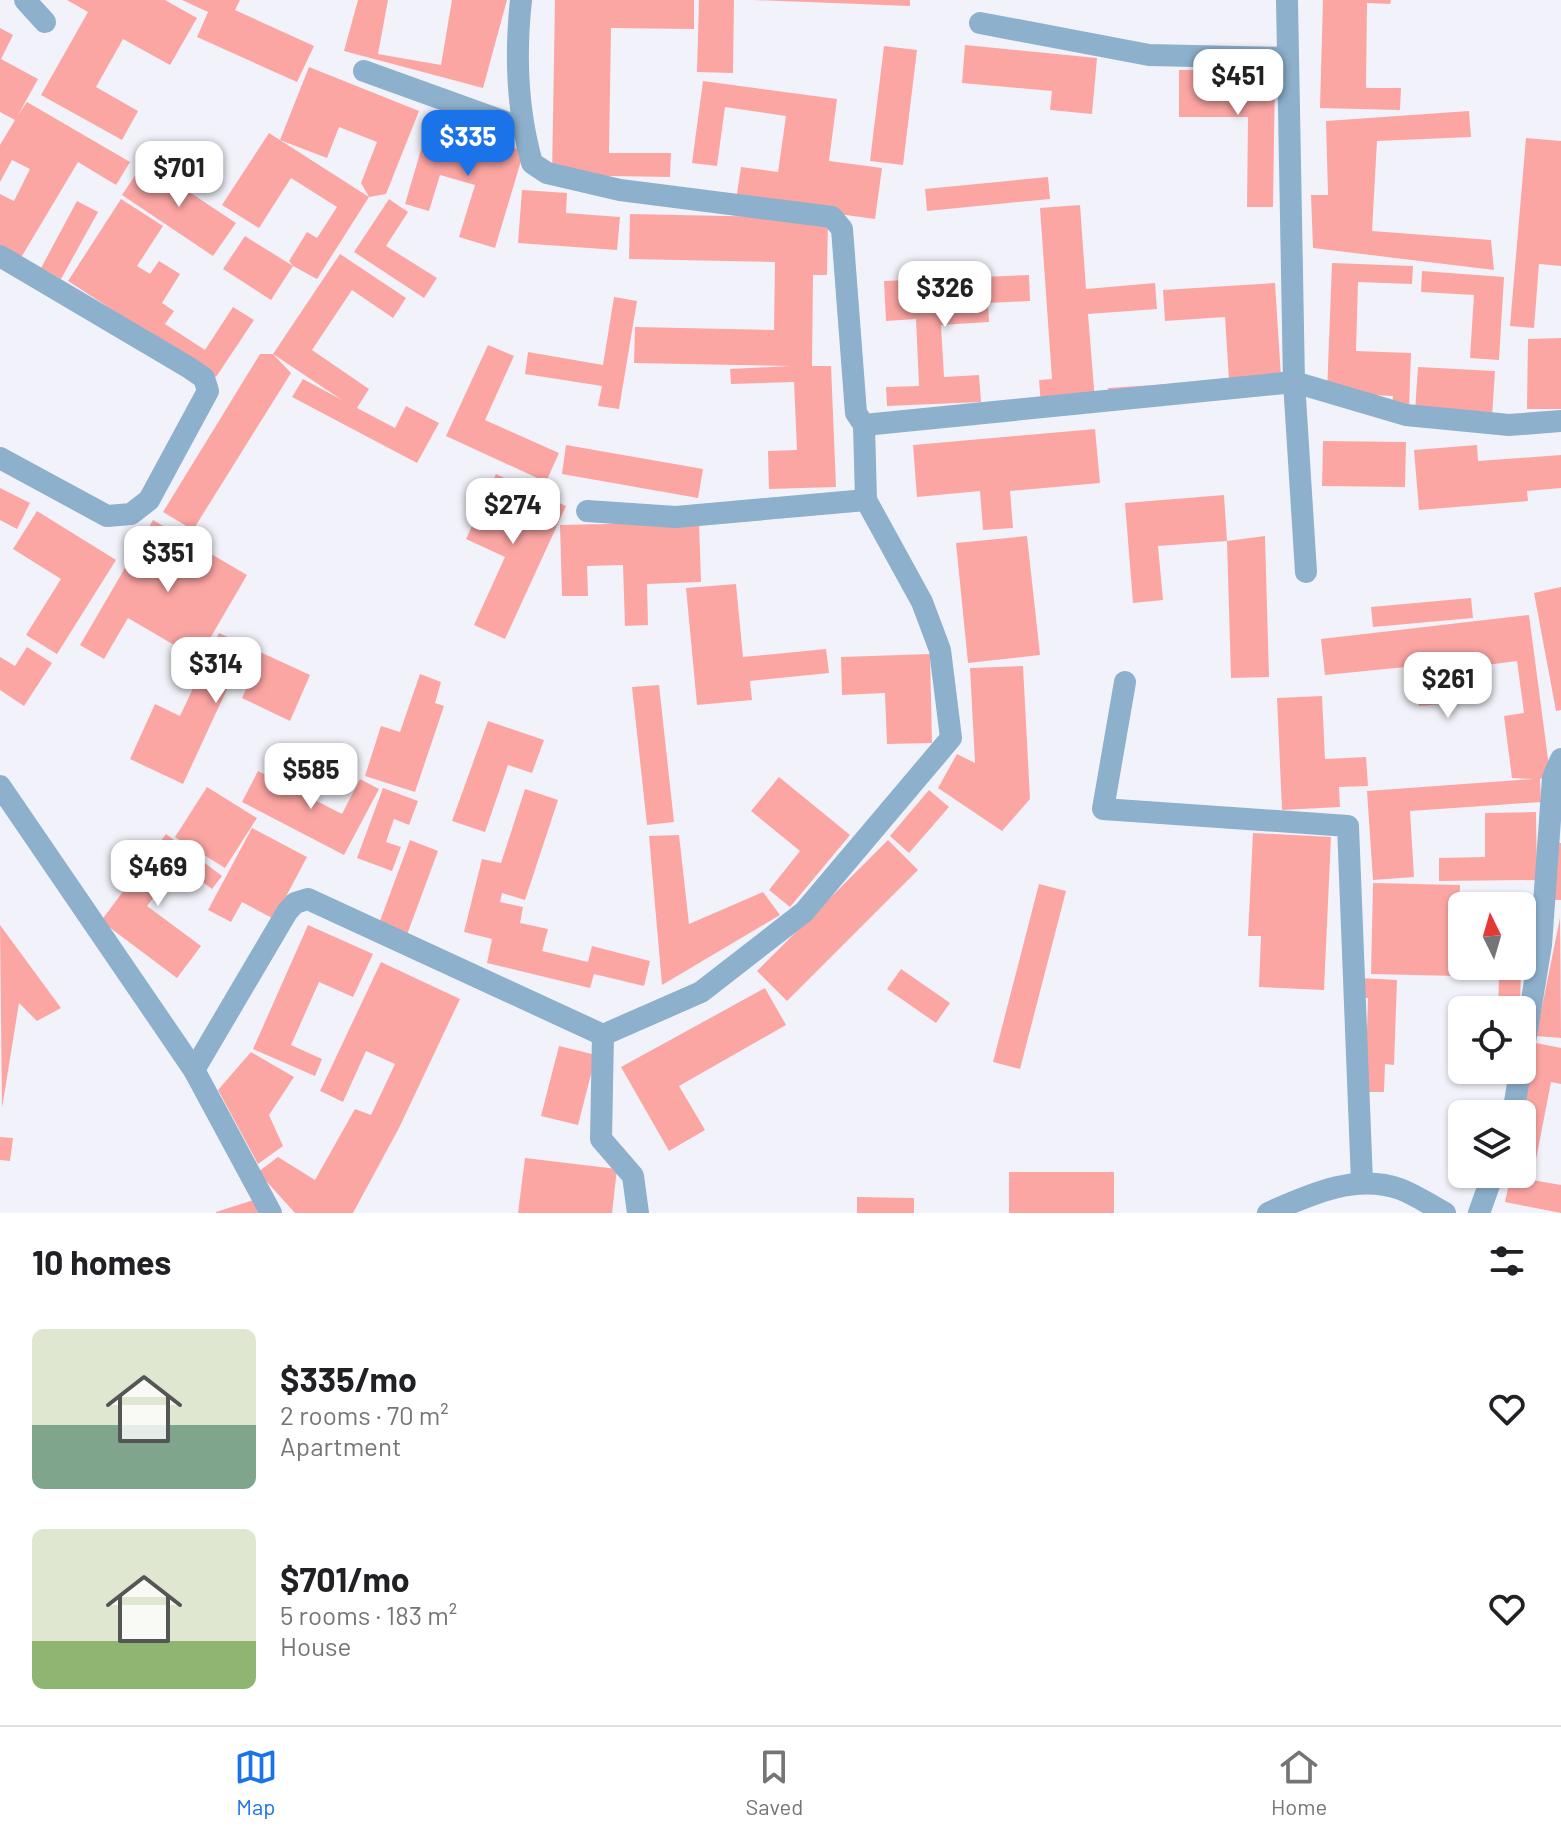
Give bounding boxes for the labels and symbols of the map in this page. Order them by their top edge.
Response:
pin: $451 [1191,49,1285,117]
pin: $335 [421,110,515,178]
pin: $701 [132,141,226,209]
pin: $326 [898,261,992,329]
pin: $274 [466,478,560,546]
pin: $351 [121,526,215,594]
pin: $314 [169,637,263,705]
pin: $261 [1401,652,1495,720]
pin: $585 [264,743,358,811]
pin: $469 [111,840,205,908]
north arrow [1448,892,1536,980]

